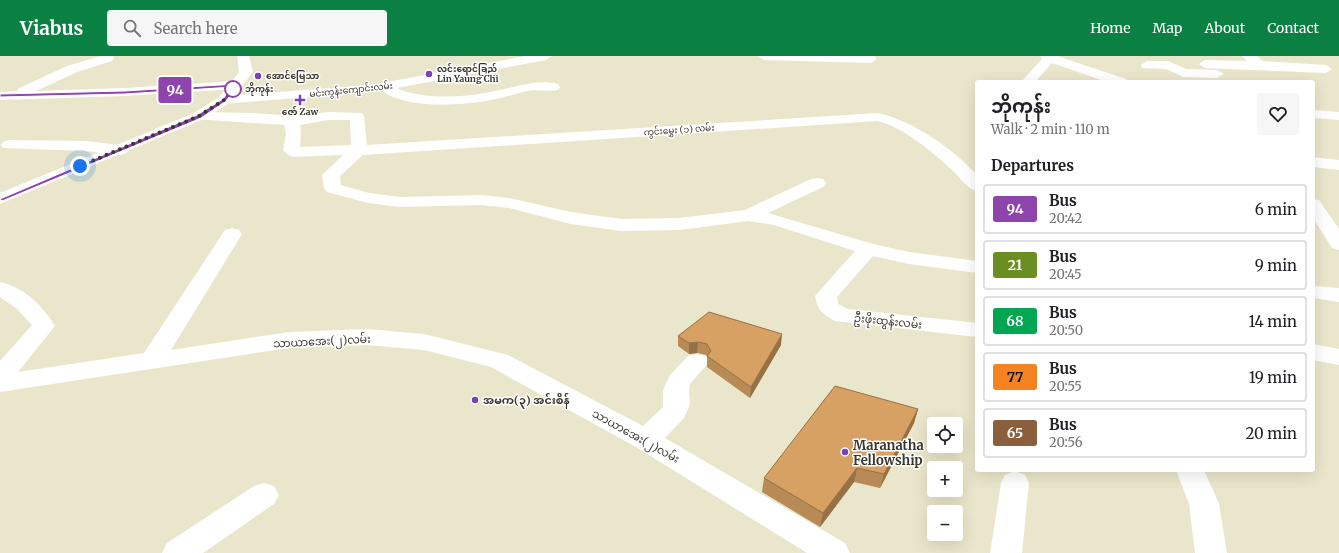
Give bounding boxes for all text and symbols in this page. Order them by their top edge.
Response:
search box [107,10,387,46]
text: Viabus [20,16,83,40]
icon: search [121,17,143,39]
text: Search here [153,19,238,38]
text: Home [1090,19,1131,37]
text: Map [1153,19,1182,37]
text: About [1204,19,1245,37]
text: Contact [1267,19,1319,37]
place label: လင်းရောင်ခြည် Lin Yaung Chi [437,63,499,84]
marker: လင်းရောင်ခြည် Lin Yaung Chi [424,69,434,79]
place label: အောင်မြေသာ [266,70,319,83]
marker: အောင်မြေသာ [253,71,263,81]
line badge: 94 [157,77,193,103]
marker: ဘိုကုန်း [224,80,242,98]
street label: မင်းကွန်းကျောင်းလမ်း [309,80,394,102]
text: 94 [166,81,184,99]
place label: ဘိုကုန်း [245,82,274,96]
button: heart [1257,93,1299,135]
text: ဘိုကုန်း [991,94,1051,118]
marker: ဇော် Zaw [295,95,305,105]
place label: ဇော် Zaw [282,106,318,117]
text: Walk · 2 min · 110 m [991,121,1110,138]
street label: ကွင်းမွှေး (၁) လမ်း [643,122,715,139]
your location [70,156,90,176]
text: Departures [991,156,1074,175]
text: Bus [1049,191,1077,210]
text: 94 [1006,200,1024,218]
text: 6 min [1255,200,1297,219]
text: 20:42 [1049,210,1082,227]
text: Bus [1049,247,1077,266]
text: 21 [1008,256,1022,274]
text: 9 min [1255,256,1297,275]
text: 20:45 [1049,266,1082,283]
text: Bus [1049,303,1077,322]
street label: ဦးဖိုးထွန်းလမ်း [853,310,923,334]
text: 68 [1006,312,1024,330]
text: 14 min [1249,312,1297,331]
text: 20:50 [1049,322,1083,339]
street label: သာယာအေး(၂)လမ်း [273,331,371,353]
text: Bus [1049,359,1077,378]
text: 77 [1007,368,1023,386]
text: 19 min [1249,368,1297,387]
text: 20:55 [1049,378,1082,395]
place label: အမက(၃) အင်းစိန် [483,393,570,409]
marker: အမက(၃) အင်းစိန် [470,395,480,405]
street label: သာယာအေး(၂)လမ်း [589,406,682,468]
text: Bus [1049,415,1077,434]
map controls [927,417,963,541]
button: locate [927,417,963,453]
text: 65 [1007,424,1023,442]
text: 20 min [1245,424,1297,443]
text: 20:56 [1049,434,1083,451]
place label: Maranatha Fellowship [853,437,924,469]
marker: Maranatha Fellowship [840,447,850,457]
button: + [927,461,963,497]
button: − [927,505,963,541]

